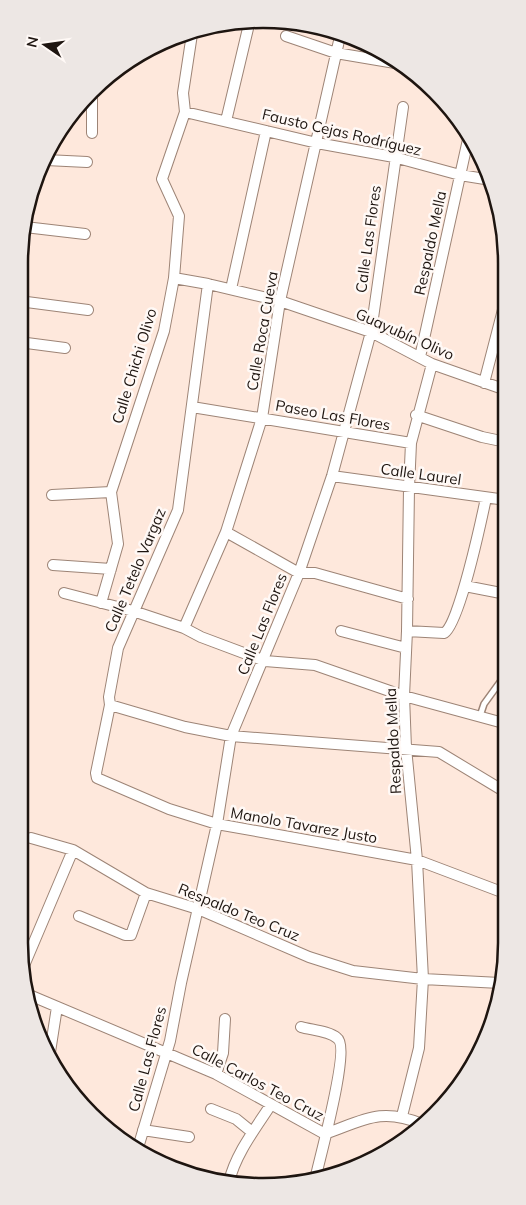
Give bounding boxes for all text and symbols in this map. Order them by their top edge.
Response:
north arrow [20,20,70,70]
text: N [22,35,42,49]
street label: Fausto Cejas Rodríguez [260,104,424,160]
street label: Calle Las Flores [351,184,385,294]
street label: Respaldo Mella [410,189,450,297]
street label: Calle Roca Cueva [242,270,282,392]
street label: Guayubín Olivo [353,304,457,364]
street label: Calle Chichi Olivo [107,306,161,426]
street label: Paseo Las Flores [274,396,392,434]
street label: Calle Laurel [380,459,462,489]
street label: Calle Tetelo Vargaz [100,505,170,635]
street label: Calle Las Flores [233,570,291,678]
street label: Respaldo Mella [381,688,405,794]
street label: Manolo Tavarez Justo [229,803,379,847]
street label: Respaldo Teo Cruz [175,879,303,945]
street label: Calle Las Flores [124,1004,170,1114]
street label: Calle Carlos Teo Cruz [189,1039,327,1125]

